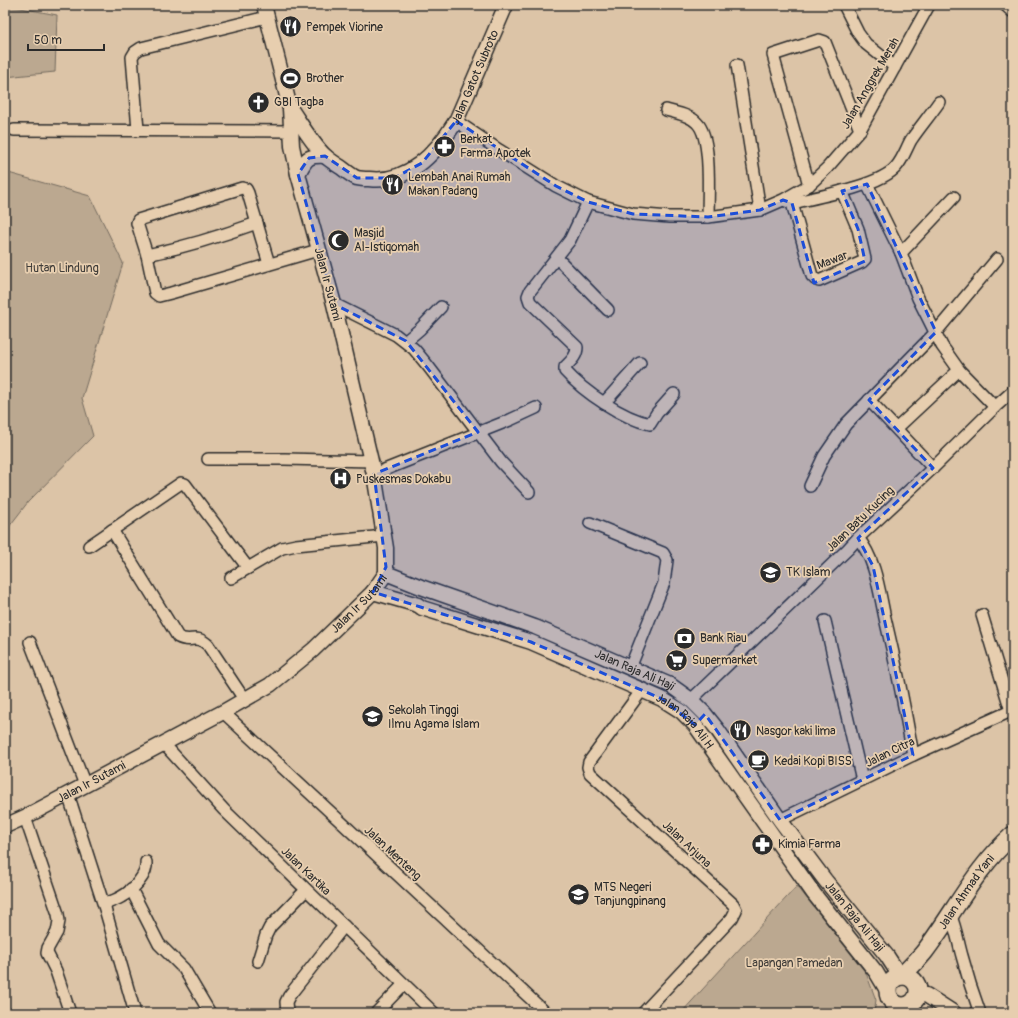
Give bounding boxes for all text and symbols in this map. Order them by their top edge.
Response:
restaurant icon: Pempek Viorine [277,14,303,40]
place label: Pempek Viorine [306,20,383,35]
scale bar [28,26,104,52]
street label: Jalan Gatot Subroto [448,27,503,128]
text: 50 m [34,33,62,48]
street label: Jalan Anggrek Merah [838,35,903,132]
sports icon: Brother [277,65,303,91]
place label: Brother [306,71,345,86]
church icon: GBI Tagba [245,89,271,115]
place label: GBI Tagba [274,95,324,110]
place label: Berkat Farma Apotek [460,132,531,161]
pharmacy icon: Berkat Farma Apotek [432,133,458,159]
place label: Lembah Anai Rumah Makan Padang [408,170,511,199]
restaurant icon: Lembah Anai Rumah Makan Padang [379,171,405,197]
place label: Masjid Al-Istiqomah [354,226,419,255]
mosque icon: Masjid Al-Istiqomah [325,227,351,253]
street label: Jalan Ir Sutami [311,246,345,322]
street label: Mawar [814,247,851,273]
park label: Hutan Lindung [25,261,99,276]
hospital icon: Puskesmas Dokabu [327,466,353,492]
place label: Puskesmas Dokabu [356,472,451,487]
street label: Jalan Batu Kucing [823,483,897,555]
school or university icon: TK Islam [758,559,784,585]
place label: TK Islam [786,565,831,580]
street label: Jalan Ir Sutami [328,572,391,637]
bank icon: Bank Riau [672,625,698,651]
place label: Bank Riau [700,631,747,646]
street label: Jalan Raja Ali Haji [592,646,678,694]
supermarket icon: Supermarket [663,647,689,673]
place label: Supermarket [692,653,757,668]
street label: Jalan Raja Ali H [654,690,717,752]
place label: Sekolah Tinggi Ilmu Agama Islam [388,703,480,732]
school or university icon: Sekolah Tinggi Ilmu Agama Islam [359,704,385,730]
restaurant icon: Nasgor kaki lima [728,718,754,744]
place label: Nasgor kaki lima [756,724,836,739]
street label: Jalan Citra [863,734,918,771]
cafe icon: Kedai Kopi BISS [746,748,772,774]
place label: Kedai Kopi BISS [774,754,852,769]
street label: Jalan Ir Sutami [55,758,128,807]
street label: Jalan Arjuna [659,818,715,871]
street label: Jalan Menteng [361,823,425,884]
pharmacy icon: Kimia Farma [749,831,775,857]
place label: Kimia Farma [778,837,841,852]
street label: Jalan Kartika [278,844,334,899]
street label: Jalan Ahmad Yani [935,852,998,933]
street label: Jalan Raja Ali Haji [821,879,887,955]
place label: MTS Negeri Tanjungpinang [594,880,666,909]
school or university icon: MTS Negeri Tanjungpinang [565,881,591,907]
park label: Lapangan Pamedan [746,956,843,971]

